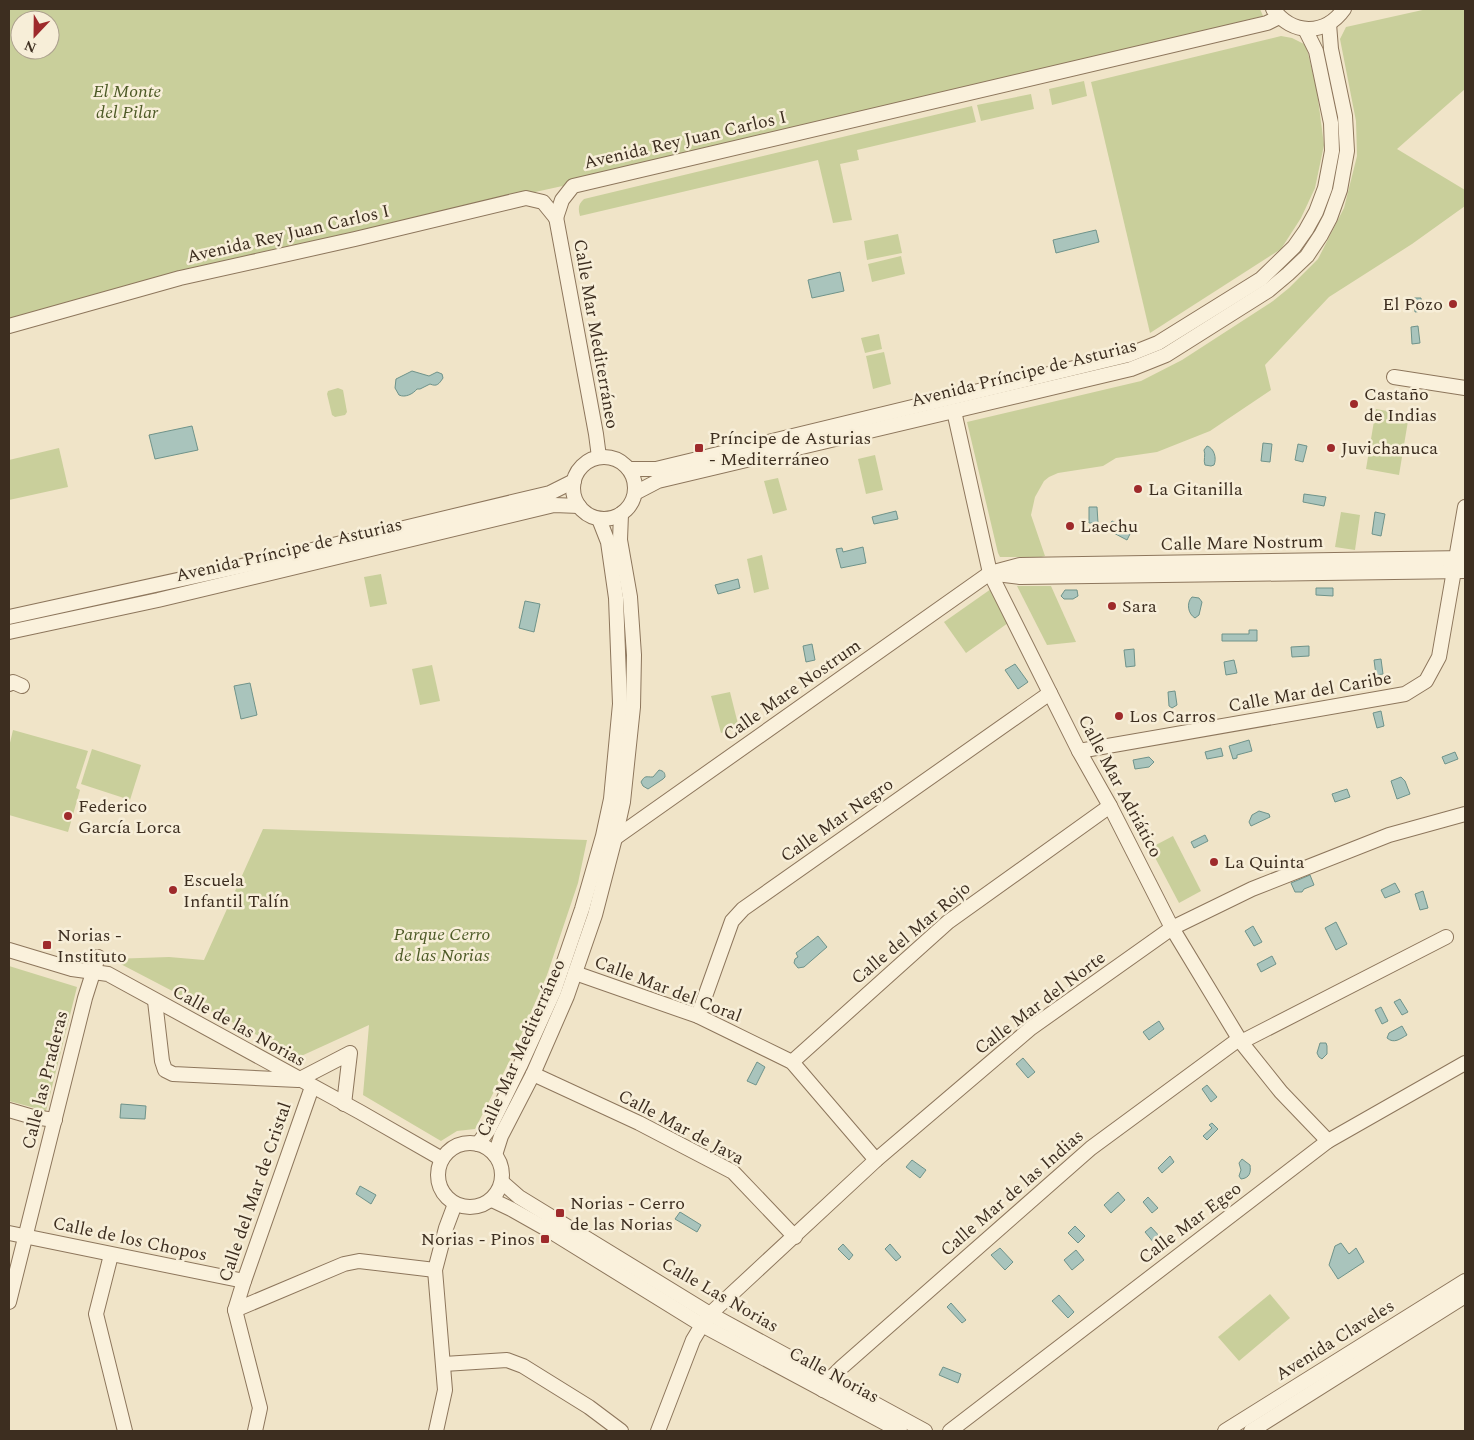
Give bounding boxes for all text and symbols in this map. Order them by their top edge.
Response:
north arrow [10,10,60,60]
text: N [21,35,40,58]
park label: El Monte del Pilar [93,78,161,126]
street label: Avenida Rey Juan Carlos I [581,104,789,176]
street label: Avenida Rey Juan Carlos I [184,198,392,270]
street label: Calle Mar Mediterráneo [566,237,626,431]
place label: El Pozo [1383,291,1443,318]
marker: El Pozo [1447,298,1459,310]
street label: Avenida Príncipe de Asturias [908,332,1140,414]
place label: Castaño de Indias [1364,381,1437,429]
marker: Castaño de Indias [1348,398,1360,410]
place label: Príncipe de Asturias - Mediterráneo [709,425,871,473]
place label: Juvichanuca [1341,435,1438,462]
marker: Príncipe de Asturias - Mediterráneo [693,442,705,454]
marker: Juvichanuca [1325,442,1337,454]
place label: La Gitanilla [1148,476,1243,503]
marker: La Gitanilla [1132,483,1144,495]
street label: Avenida Príncipe de Asturias [173,511,405,589]
place label: Laechu [1080,513,1138,540]
marker: Laechu [1064,520,1076,532]
street label: Calle Mare Nostrum [1160,528,1324,558]
place label: Sara [1122,593,1157,620]
marker: Sara [1106,600,1118,612]
street label: Calle Mare Nostrum [718,632,866,748]
street label: Calle Mar del Caribe [1226,664,1394,720]
place label: Los Carros [1129,703,1216,730]
street label: Calle Mar Adriático [1071,710,1169,862]
marker: Los Carros [1113,710,1125,722]
street label: Calle Mar Negro [775,771,899,869]
place label: Federico García Lorca [78,793,181,841]
marker: Federico García Lorca [62,810,74,822]
place label: La Quinta [1224,849,1305,876]
marker: La Quinta [1208,856,1220,868]
place label: Escuela Infantil Talín [183,867,289,915]
street label: Calle del Mar Rojo [845,875,977,991]
marker: Escuela Infantil Talín [167,884,179,896]
park label: Parque Cerro de las Norias [394,921,490,969]
place label: Norias - Instituto [57,922,127,970]
marker: Norias - Instituto [41,939,53,951]
street label: Calle Mar del Norte [969,945,1111,1061]
street label: Calle Mar del Coral [590,948,746,1030]
street label: Calle Mar Mediterráneo [470,955,572,1141]
street label: Calle de las Norias [167,978,311,1074]
street label: Calle las Praderas [15,1008,75,1152]
street label: Calle Mar de Java [613,1082,749,1172]
street label: Calle del Mar de Cristal [211,1098,299,1286]
street label: Calle Mar de las Indias [934,1123,1090,1263]
street label: Calle Mar Egeo [1133,1175,1247,1271]
place label: Norias - Cerro de las Norias [570,1190,685,1238]
marker: Norias - Cerro de las Norias [554,1207,566,1219]
street label: Calle de los Chopos [50,1209,210,1269]
place label: Norias - Pinos [421,1226,535,1253]
marker: Norias - Pinos [539,1233,551,1245]
street label: Calle Las Norias [656,1250,784,1340]
street label: Avenida Claveles [1270,1293,1400,1387]
street label: Calle Norias [784,1340,884,1410]

